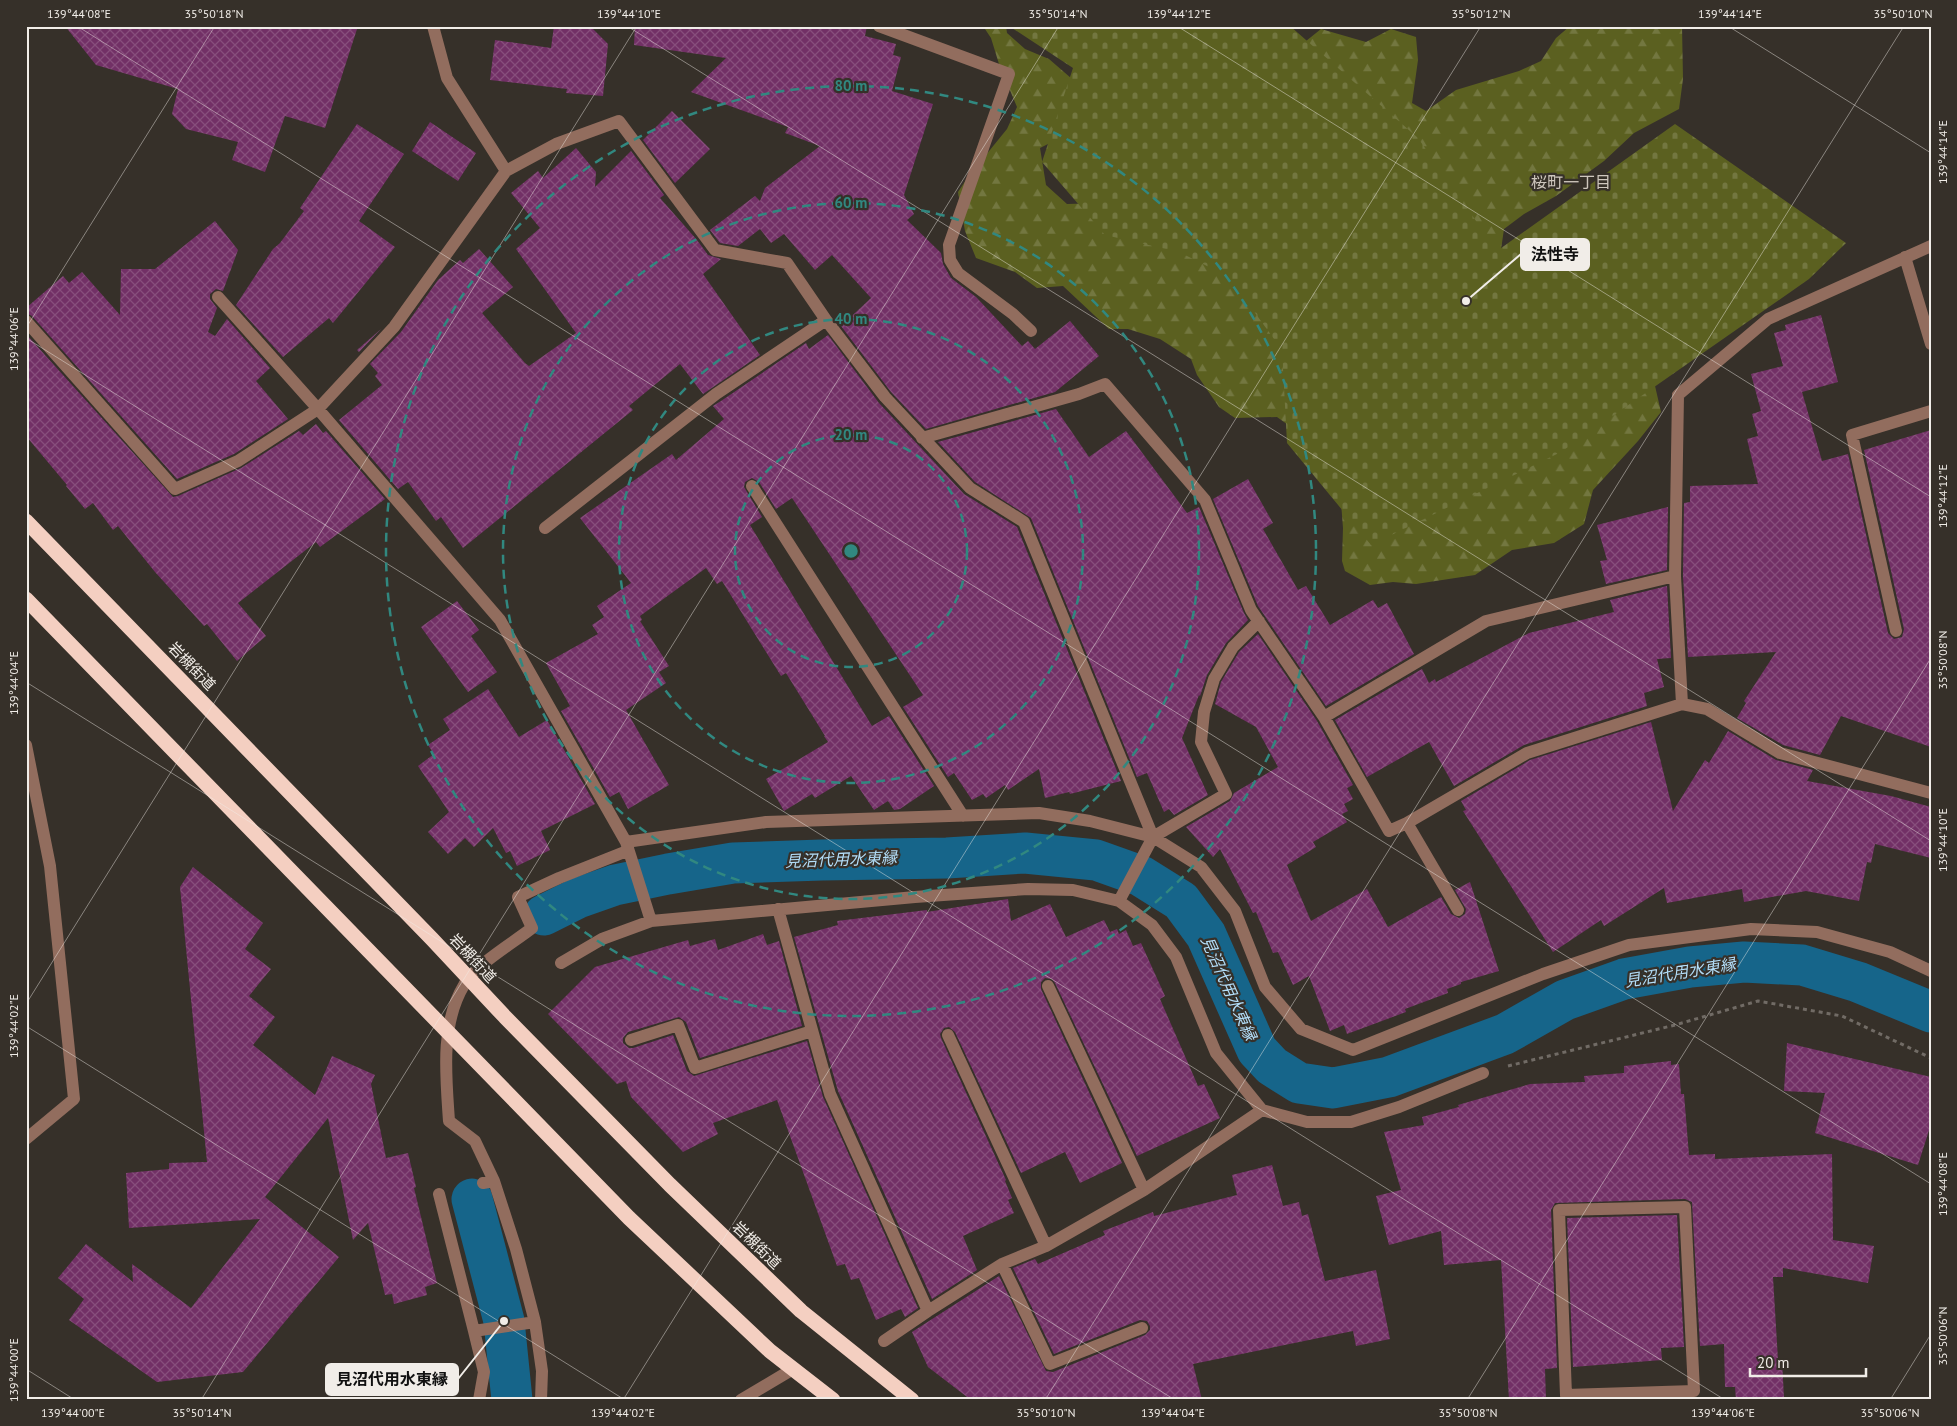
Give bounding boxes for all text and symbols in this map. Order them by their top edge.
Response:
text: 139°44'08"E [47,6,111,21]
text: 35°50'18"N [184,6,244,21]
text: 139°44'10"E [597,6,661,21]
text: 35°50'14"N [1028,6,1088,21]
text: 139°44'12"E [1147,6,1211,21]
text: 35°50'12"N [1451,6,1511,21]
text: 139°44'14"E [1698,6,1762,21]
text: 35°50'10"N [1873,6,1933,21]
text: 80 m [835,76,867,95]
text: 139°44'14"E [1935,120,1950,184]
district label: 桜町一丁目 [1531,172,1611,192]
text: 60 m [835,193,867,212]
callout: 法性寺 [1521,239,1589,270]
text: 法性寺 [1531,244,1579,264]
text: 139°44'06"E [6,307,21,371]
text: 40 m [835,309,867,328]
text: 20 m [835,425,867,444]
text: 139°44'12"E [1935,464,1950,528]
centre of rings [842,542,860,560]
text: 35°50'08"N [1935,630,1950,690]
street label: 岩槻街道 [164,638,220,694]
text: 139°44'04"E [6,651,21,715]
text: 139°44'10"E [1935,808,1950,872]
water label: 見沼代用水東縁 [785,847,899,871]
street label: 岩槻街道 [446,930,500,986]
water label: 見沼代用水東縁 [1197,933,1262,1045]
water label: 見沼代用水東縁 [1623,953,1739,991]
text: 139°44'02"E [6,994,21,1058]
text: 139°44'08"E [1935,1152,1950,1216]
street label: 岩槻街道 [729,1217,785,1273]
text: 35°50'06"N [1935,1306,1950,1366]
text: 139°44'00"E [6,1338,21,1402]
scale bar [1750,1346,1866,1378]
text: 20 m [1757,1353,1790,1372]
callout: 見沼代用水東縁 [326,1364,458,1395]
text: 見沼代用水東縁 [336,1369,448,1389]
text: 139°44'00"E [41,1405,105,1420]
text: 35°50'14"N [172,1405,232,1420]
text: 139°44'02"E [591,1405,655,1420]
text: 35°50'10"N [1016,1405,1076,1420]
text: 139°44'04"E [1141,1405,1205,1420]
text: 35°50'08"N [1438,1405,1498,1420]
text: 139°44'06"E [1691,1405,1755,1420]
text: 35°50'06"N [1860,1405,1920,1420]

